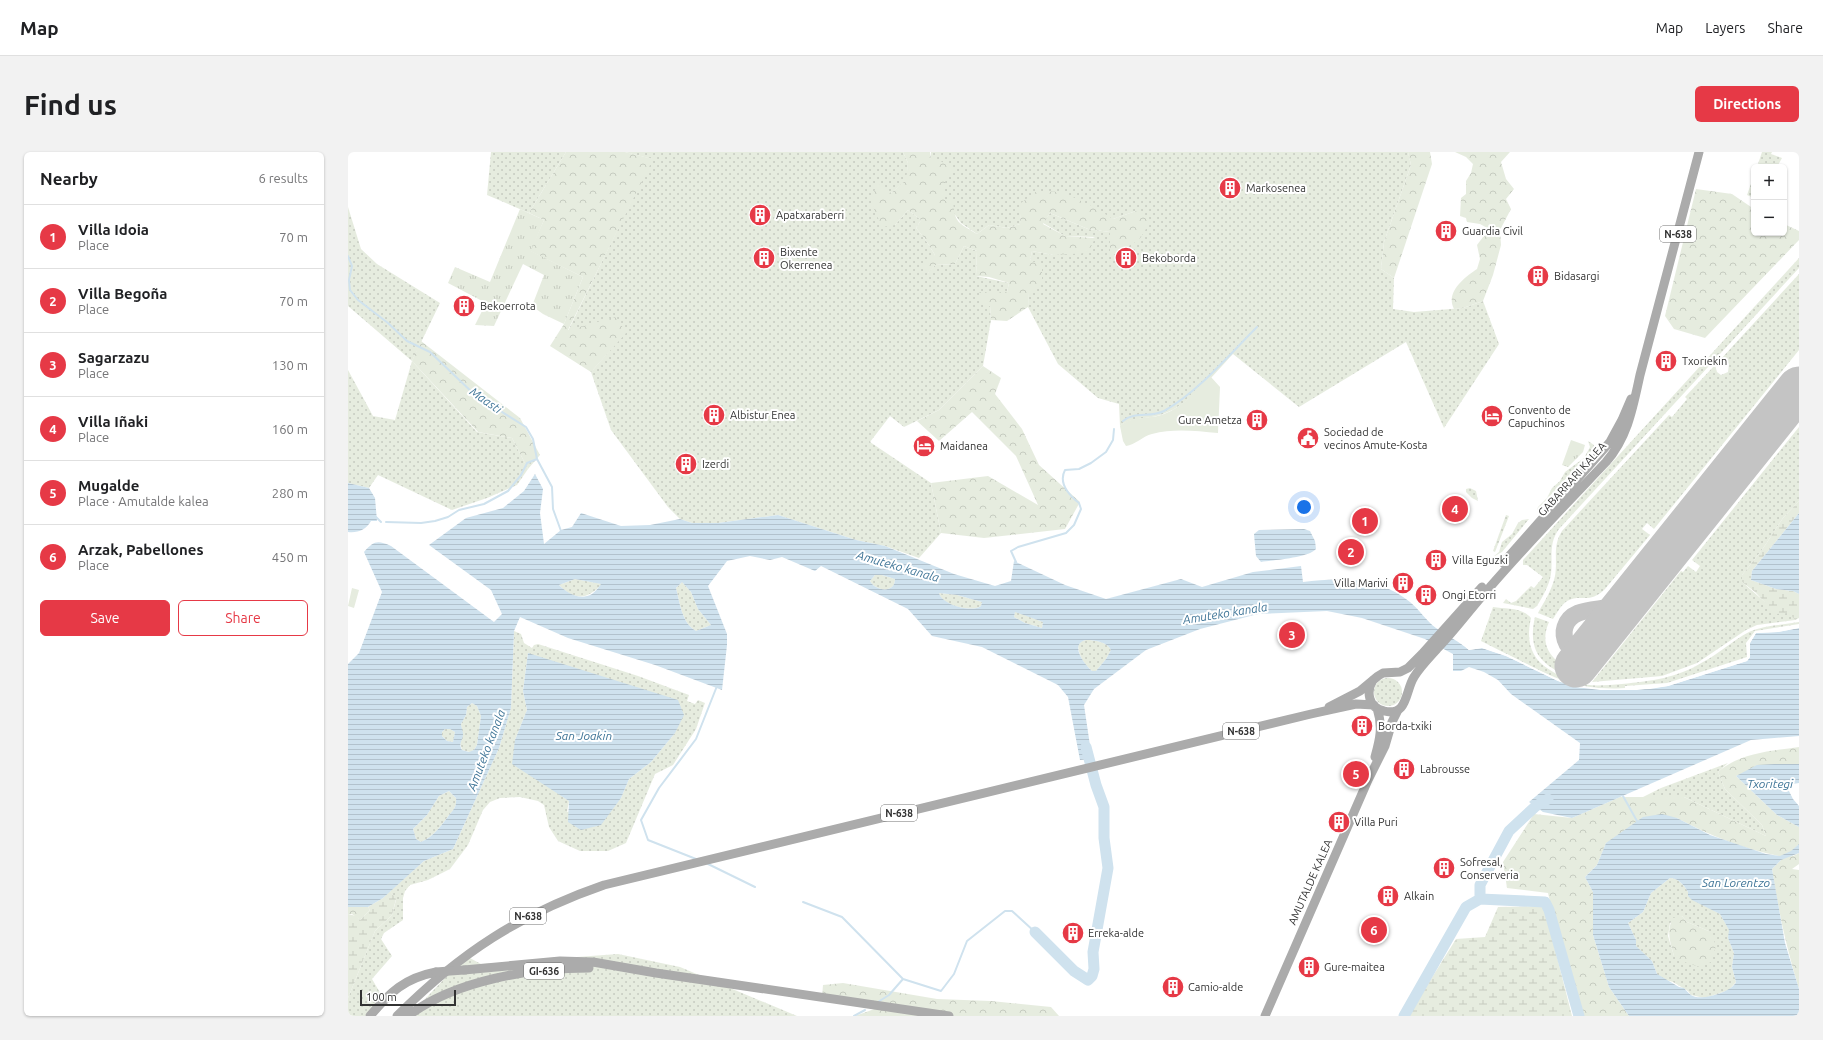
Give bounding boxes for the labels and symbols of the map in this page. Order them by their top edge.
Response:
building icon: Markosenea [1217,175,1243,201]
place label: Markosenea [1246,182,1306,194]
building icon: Apatxaraberri [747,202,773,228]
place label: Apatxaraberri [776,209,844,221]
building icon: Guardia Civil [1433,218,1459,244]
place label: Guardia Civil [1462,225,1523,237]
road number: N-638 [1660,226,1696,242]
building icon: Bixente Okerrenea [751,245,777,271]
building icon: Bekoborda [1113,245,1139,271]
place label: Bixente Okerrenea [780,246,832,271]
place label: Bekoborda [1142,252,1196,264]
building icon: Bidasargi [1525,263,1551,289]
place label: Bidasargi [1554,270,1599,282]
building icon: Bekoerrota [451,293,477,319]
place label: Bekoerrota [480,300,536,312]
building icon: Txoriekin [1653,348,1679,374]
place label: Txoriekin [1682,355,1727,367]
water label: Maasti [468,384,505,416]
building icon: Albistur Enea [701,402,727,428]
hotel icon: Convento de Capuchinos [1479,403,1505,429]
place label: Convento de Capuchinos [1508,404,1571,429]
building icon: Gure Ametza [1244,407,1270,433]
place label: Albistur Enea [730,409,795,421]
place label: Gure Ametza [1178,414,1242,426]
public building icon: Sociedad de vecinos Amute-Kosta [1295,425,1321,451]
place label: Sociedad de vecinos Amute-Kosta [1324,426,1427,451]
hotel icon: Maidanea [911,433,937,459]
street label: GABARRARI KALEA [1536,439,1609,518]
place label: Maidanea [940,440,988,452]
building icon: Izerdi [673,451,699,477]
place label: Izerdi [702,458,729,470]
pin: 4 [1442,494,1468,524]
your location [1294,497,1314,517]
pin: 1 [1352,506,1378,536]
pin: 2 [1338,537,1364,567]
building icon: Villa Eguzki [1423,547,1449,573]
water label: Amuteko kanala [854,548,941,584]
place label: Villa Eguzki [1452,554,1508,566]
building icon: Villa Marivi [1390,570,1416,596]
place label: Villa Marivi [1334,577,1388,589]
building icon: Ongi Etorri [1413,582,1439,608]
place label: Ongi Etorri [1442,589,1496,601]
water label: Amuteko kanala [1181,600,1269,626]
pin: 3 [1279,620,1305,650]
water label: Amuteko kanala [464,707,508,793]
building icon: Borda-txiki [1349,713,1375,739]
place label: Borda-txiki [1378,720,1432,732]
road number: N-638 [1223,723,1259,739]
water label: San Joakin [555,729,612,742]
building icon: Labrousse [1391,756,1417,782]
pin: 5 [1343,759,1369,789]
place label: Labrousse [1420,763,1470,775]
water label: Txoritegi [1747,777,1794,790]
road number: N-638 [881,805,917,821]
building icon: Villa Puri [1326,809,1352,835]
place label: Villa Puri [1354,816,1398,828]
street label: AMUTALDE KALEA [1286,837,1335,927]
building icon: Sofresal, Conserveria [1431,855,1457,881]
place label: Sofresal, Conserveria [1460,856,1519,881]
water label: San Lorentzo [1701,876,1771,889]
building icon: Alkain [1375,883,1401,909]
place label: Alkain [1404,890,1434,902]
road number: N-638 [510,908,546,924]
pin: 6 [1361,915,1387,945]
building icon: Erreka-alde [1060,920,1086,946]
place label: Erreka-alde [1088,927,1144,939]
building icon: Gure-maitea [1296,954,1322,980]
place label: Gure-maitea [1324,961,1385,973]
road number: GI-636 [524,963,564,979]
building icon: Camio-alde [1160,974,1186,1000]
place label: Camio-alde [1188,981,1243,993]
scale bar [360,988,456,1007]

